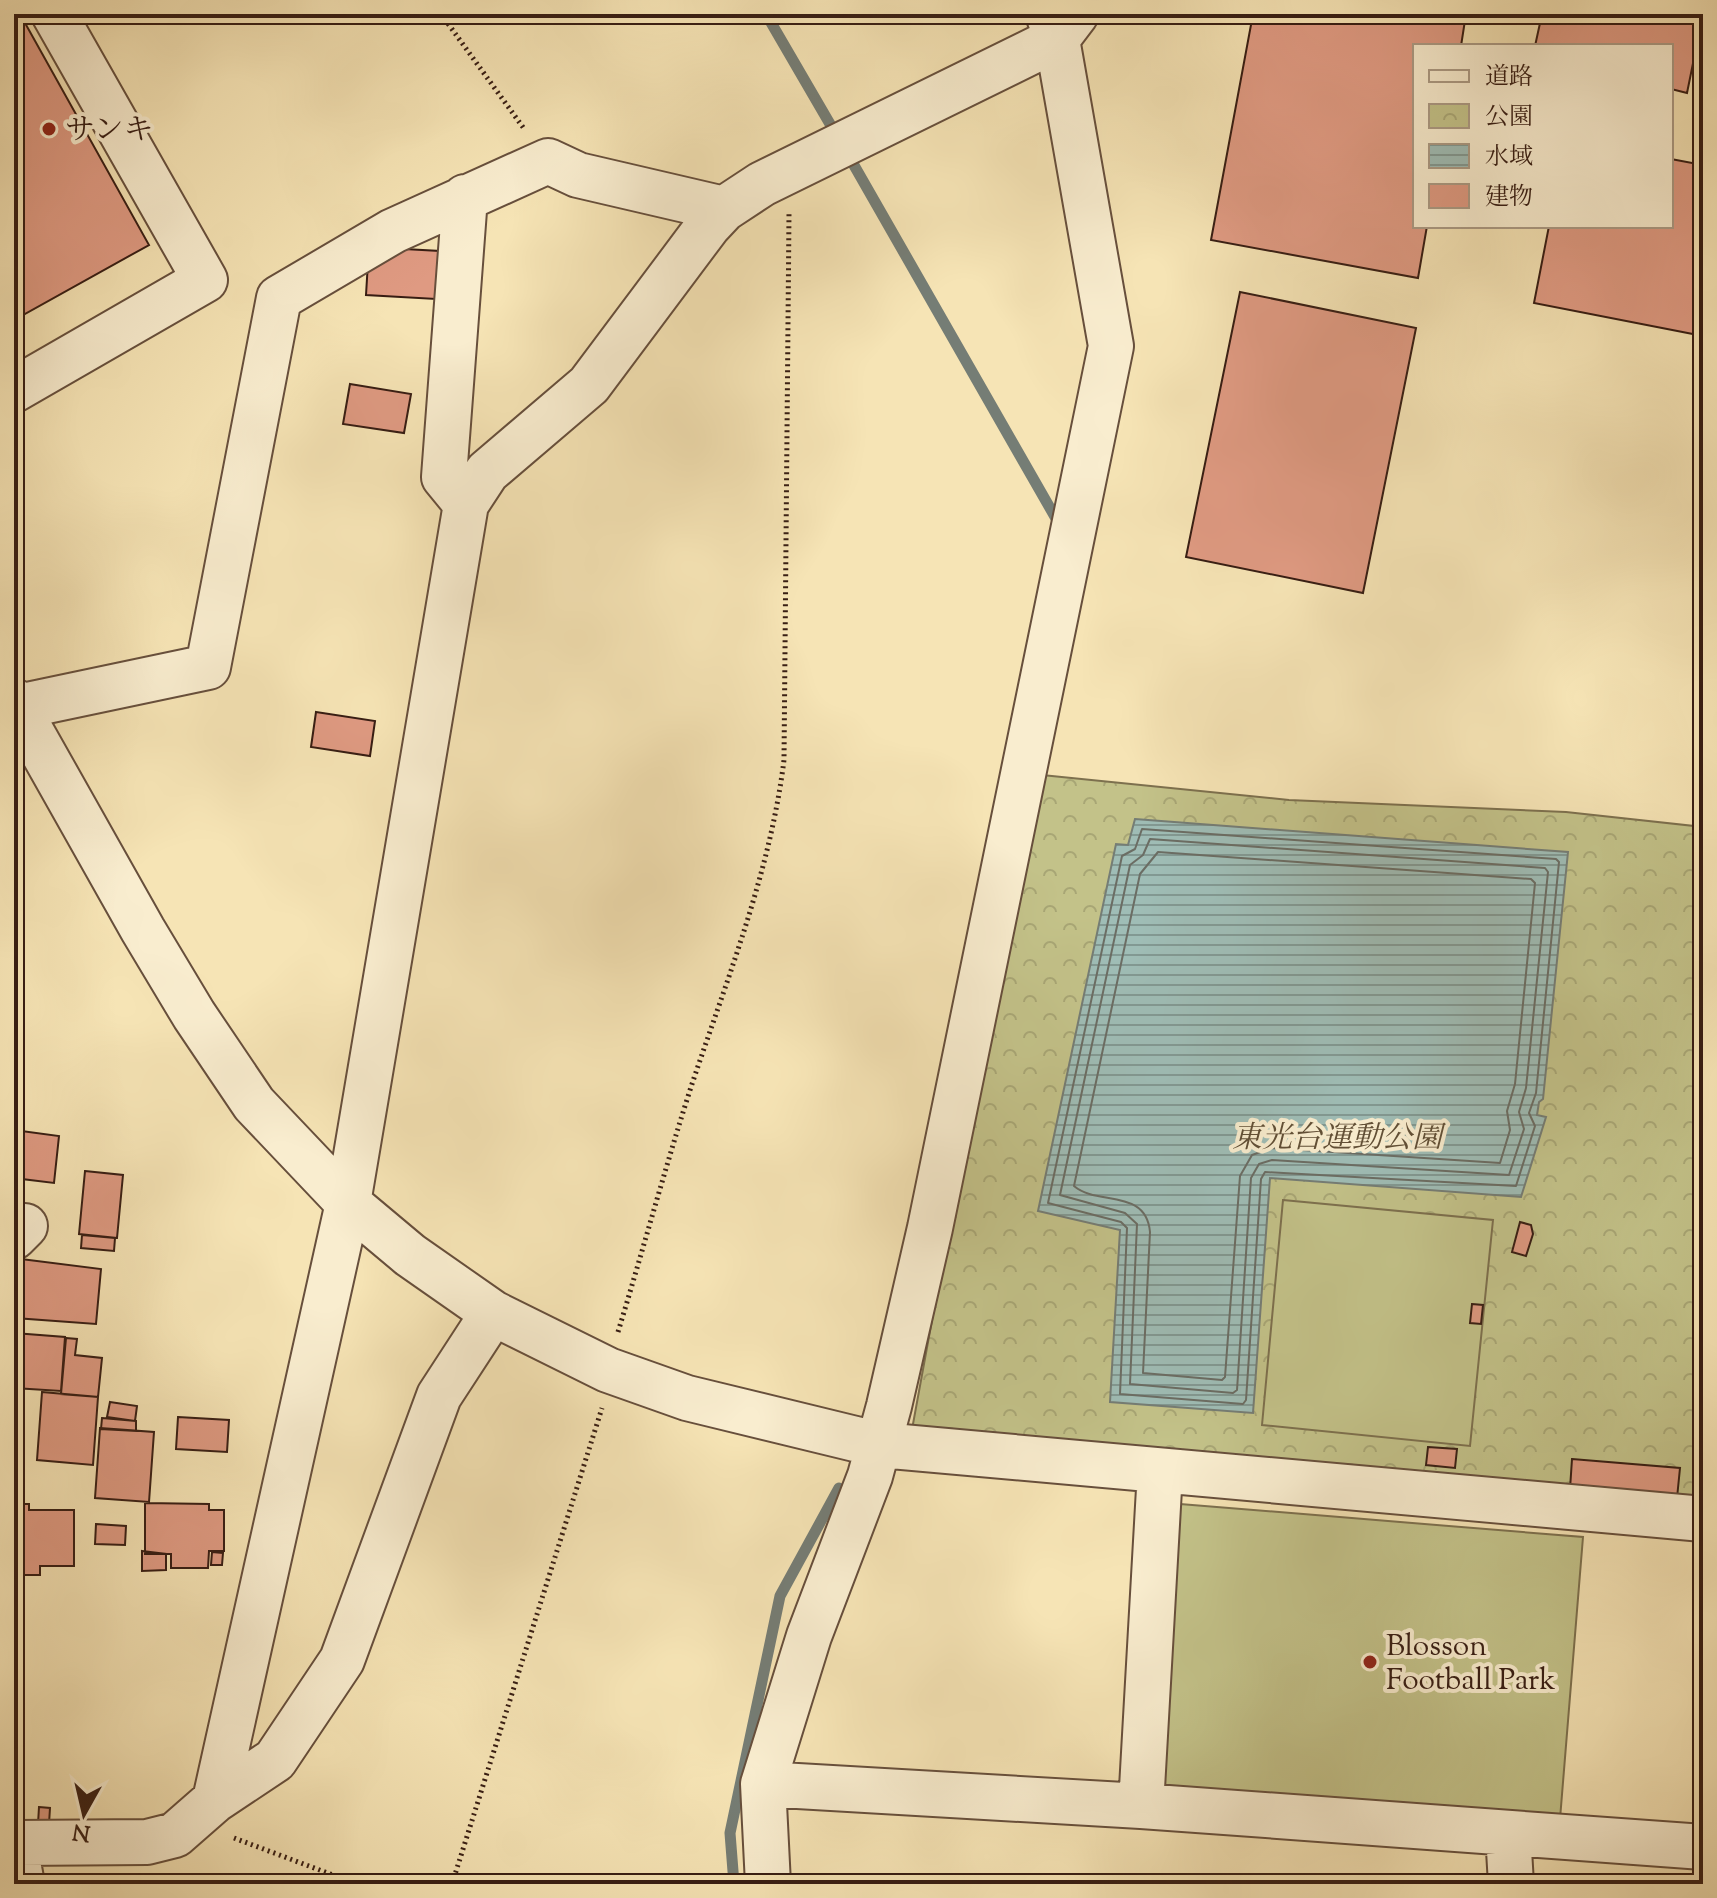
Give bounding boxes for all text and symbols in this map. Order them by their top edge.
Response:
legend [1413,44,1673,228]
text: 道路 [1485,61,1533,95]
text: 公園 [1485,101,1533,135]
place label: サンキ [65,110,154,153]
marker: サンキ [40,120,58,138]
text: 水域 [1485,141,1533,175]
text: 建物 [1485,181,1533,215]
park label: 東光台運動公園 [1232,1118,1447,1161]
place label: Blosson Football Park [1386,1626,1556,1703]
marker: Blosson Football Park [1361,1653,1379,1671]
north arrow [44,1774,124,1854]
text: N [70,1814,93,1848]

